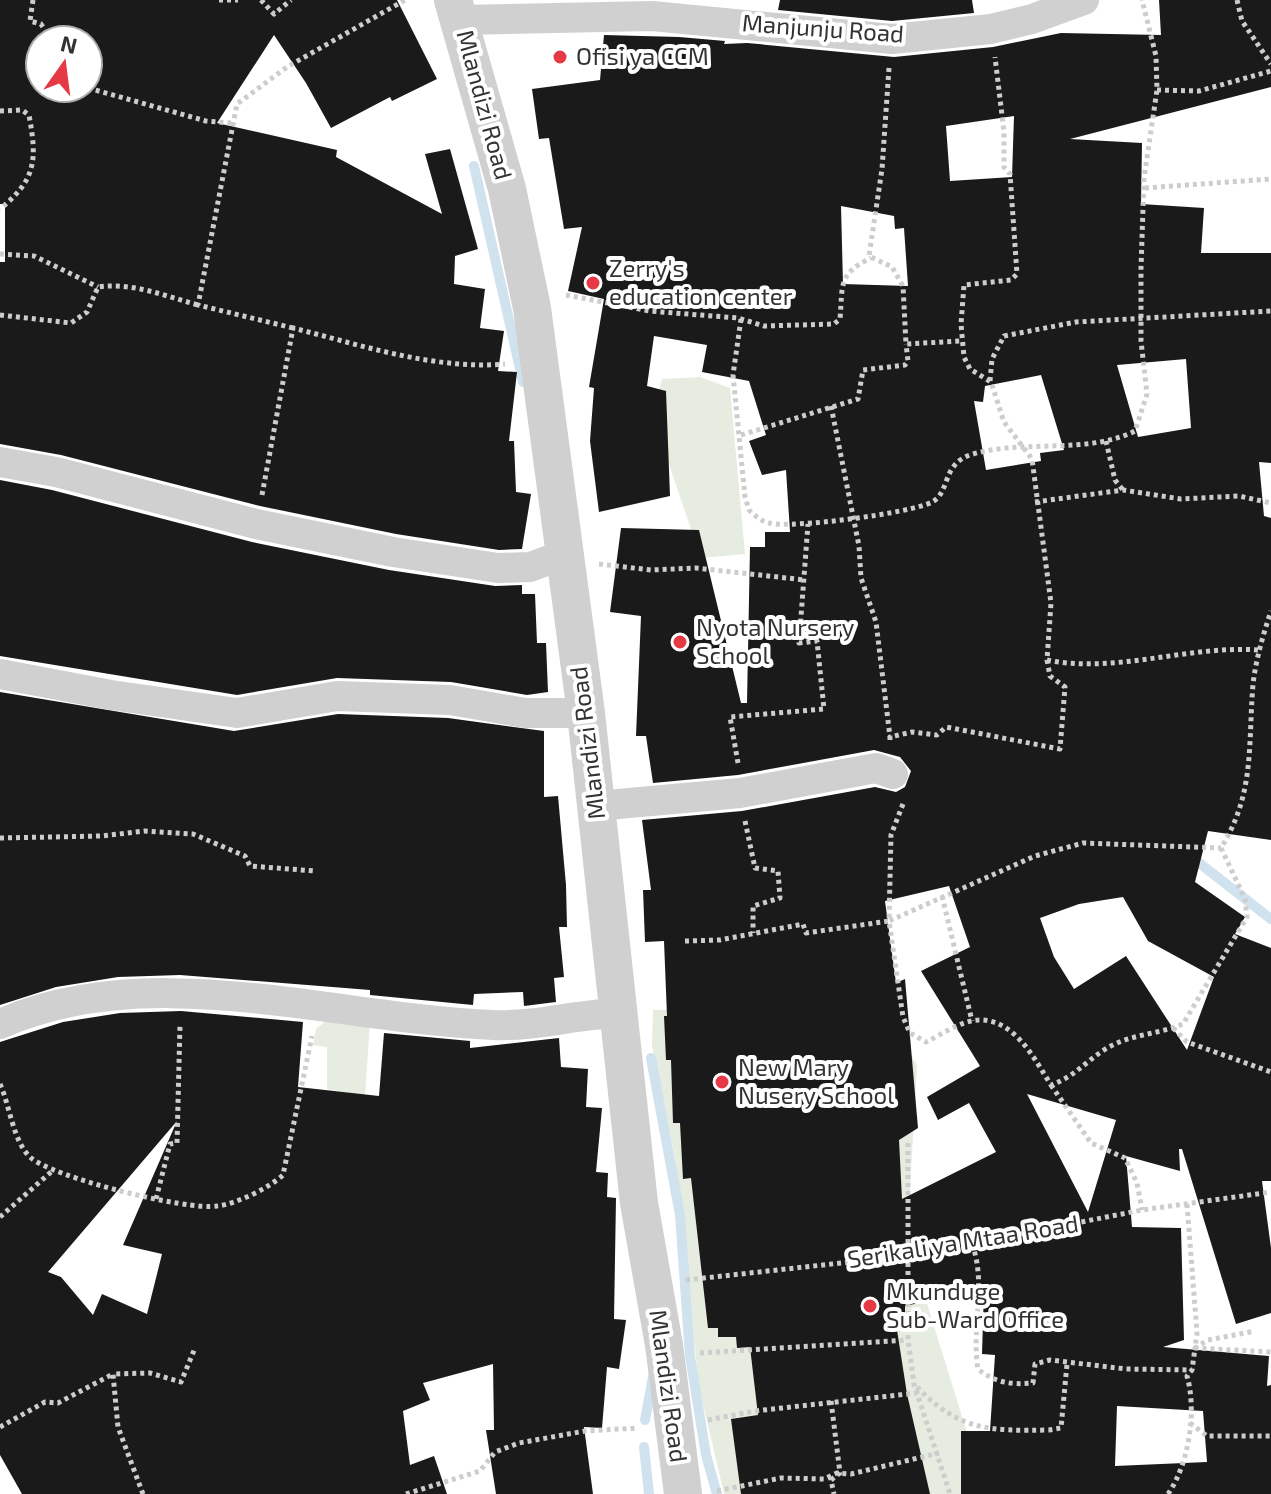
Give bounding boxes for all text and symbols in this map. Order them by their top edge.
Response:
street label: Manjunju Road [741,7,905,48]
north arrow [24,24,104,104]
street label: Mlandizi Road [452,27,519,183]
text: N [58,29,80,58]
place label: Ofisi ya CCM [576,41,709,70]
marker: Ofisi ya CCM [551,48,569,66]
place label: Zerry's education center [609,253,793,310]
marker: Zerry's education center [584,274,602,292]
place label: Nyota Nursery School [696,612,855,669]
marker: Nyota Nursery School [671,633,689,651]
street label: Mlandizi Road [563,665,610,821]
place label: New Mary Nusery School [738,1052,894,1109]
marker: New Mary Nusery School [713,1073,731,1091]
street label: Serikali ya Mtaa Road [845,1208,1080,1273]
place label: Mkunduge Sub-Ward Office [886,1276,1064,1333]
marker: Mkunduge Sub-Ward Office [861,1297,879,1315]
street label: Mlandizi Road [644,1308,695,1464]

